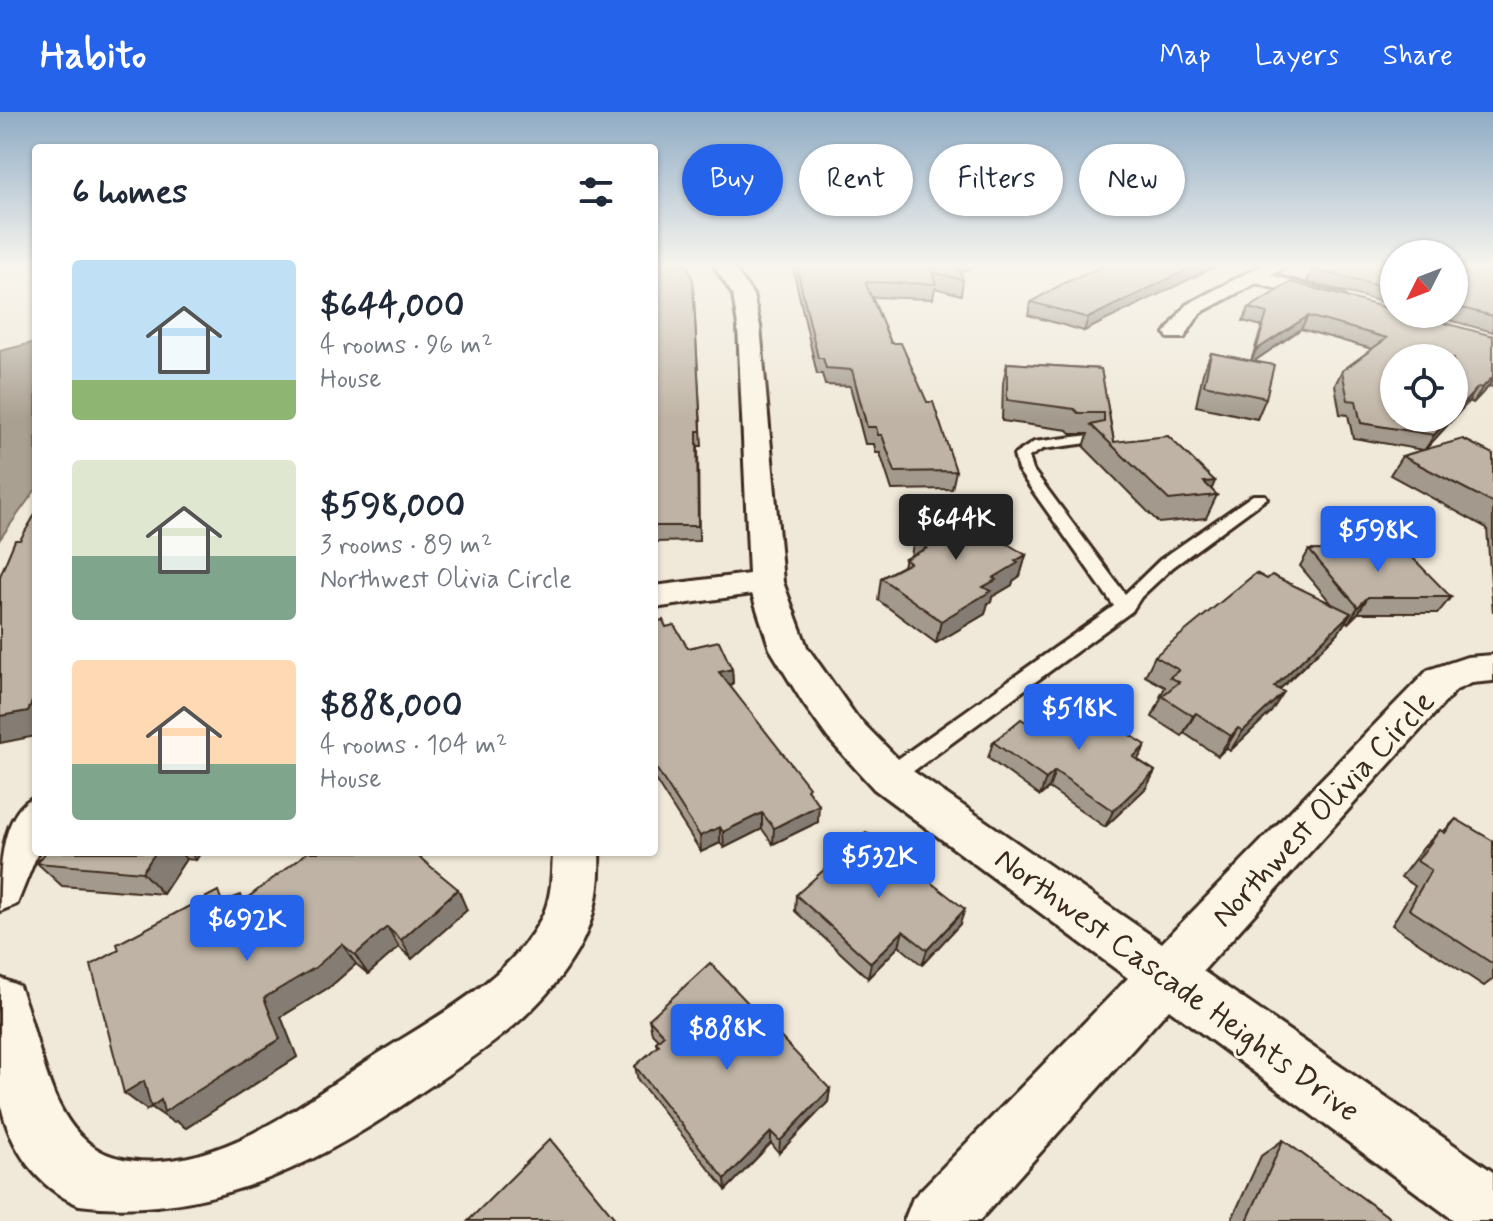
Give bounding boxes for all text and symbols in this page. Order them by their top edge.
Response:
text: Habito [40,32,146,81]
text: Map [1160,38,1211,75]
text: Layers [1255,38,1339,75]
text: Share [1383,38,1453,75]
chip: Buy [682,144,783,216]
chip: Rent [799,144,913,216]
chip: Filters [929,144,1063,216]
chip: New [1079,144,1185,216]
text: 6 homes [72,170,187,215]
icon: filters [574,170,618,214]
north arrow [1380,240,1468,328]
map controls [1380,240,1468,432]
text: $644,000 [320,284,464,329]
icon: home [136,292,232,388]
text: 4 rooms · 96 m² [320,329,493,363]
button: locate [1380,344,1468,432]
text: House [320,363,381,397]
text: $598,000 [320,484,465,529]
icon: home [136,492,232,588]
pin: $644K [900,494,1012,562]
text: $644K [917,503,995,537]
pin: $598K [1322,506,1434,574]
text: $598K [1339,515,1417,549]
text: 3 rooms · 89 m² [320,529,492,563]
text: Northwest Olivia Circle [320,563,572,597]
street label: Northwest Olivia Circle [1202,682,1444,937]
text: $888,000 [320,684,462,729]
pin: $518K [1023,684,1135,752]
icon: home [136,692,232,788]
text: $518K [1042,693,1116,727]
text: 4 rooms · 104 m² [320,729,507,763]
text: House [320,763,381,797]
pin: $532K [823,832,935,900]
street label: Northwest Cascade Heights Drive [986,839,1368,1132]
text: $532K [841,841,917,875]
pin: $692K [191,895,303,963]
text: $692K [208,904,286,938]
pin: $888K [671,1004,783,1072]
text: $888K [689,1013,765,1047]

